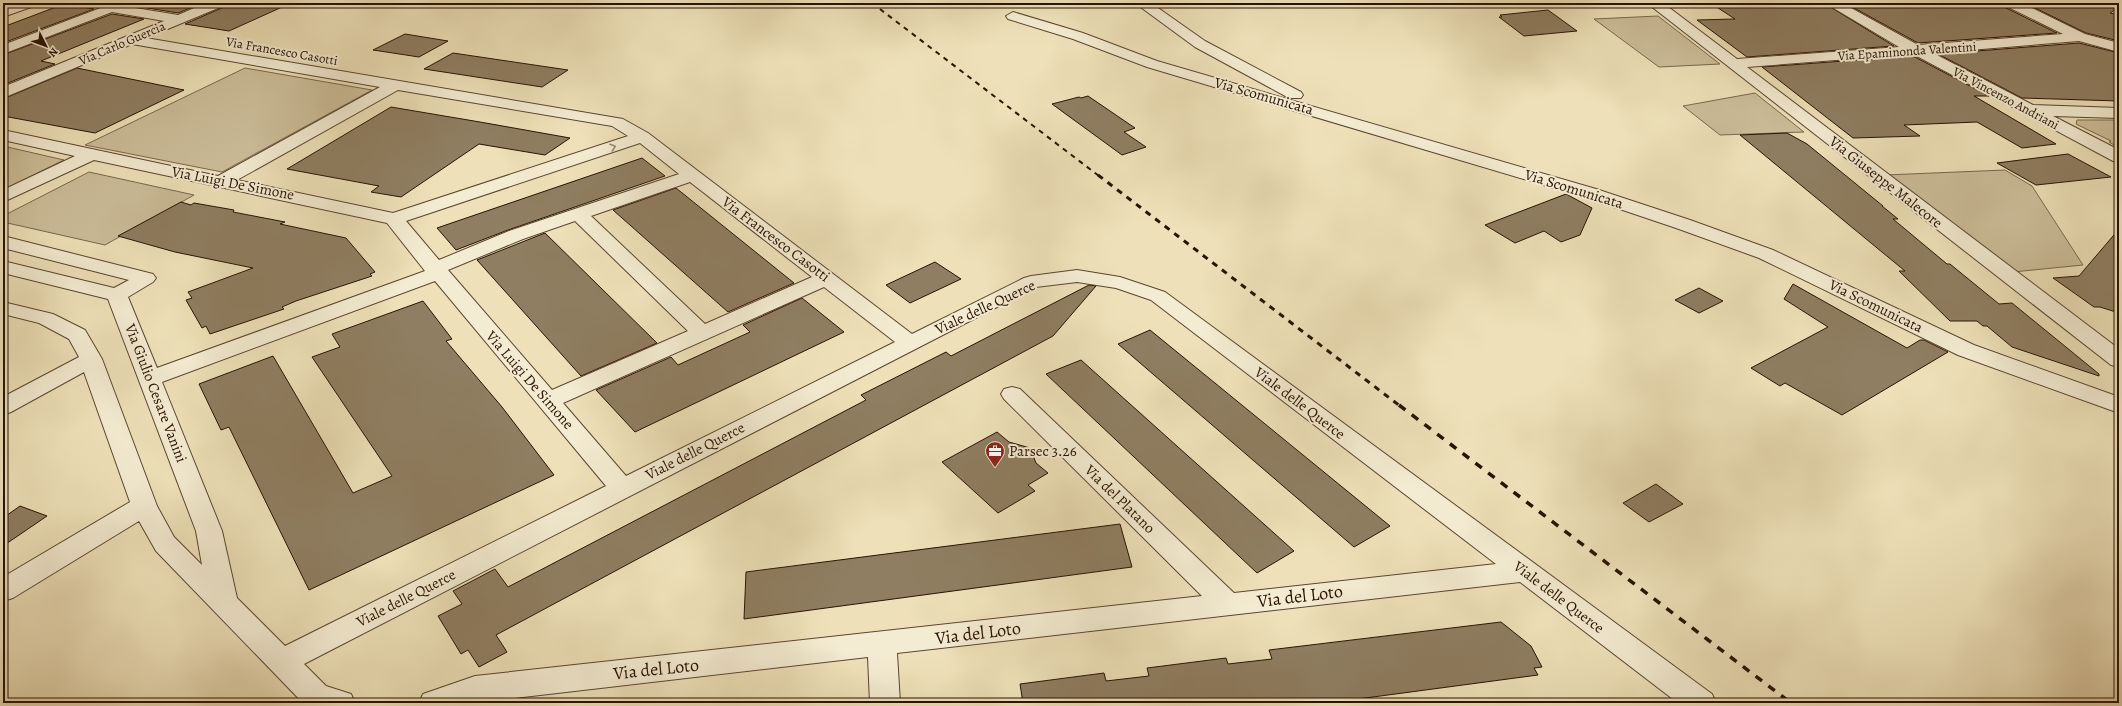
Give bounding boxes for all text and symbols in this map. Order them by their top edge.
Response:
street label: Via Carlo Guercia [75,17,168,69]
north arrow [26,26,66,66]
street label: Via Francesco Casotti [224,33,339,69]
street label: Via Epaminonda Valentini [1836,38,1977,64]
text: N [45,44,61,60]
street label: Via Vincenzo Andriani [1949,62,2062,133]
street label: Via Scomunicata [1211,72,1316,120]
street label: Via Giuseppe Malecore [1824,131,1947,233]
one-way arrow [610,143,617,152]
street label: Via Luigi De Simone [169,161,296,205]
street label: Via Scomunicata [1521,164,1626,214]
street label: Via Francesco Casotti [717,191,834,286]
street label: Via Scomunicata [1825,274,1926,337]
street label: Viale delle Querce [931,275,1039,339]
street label: Via Giulio Cesare Vanini [120,320,192,465]
street label: Via Luigi De Simone [481,326,579,434]
street label: Viale delle Querce [1250,362,1350,444]
street label: Viale delle Querce [641,417,748,485]
office icon: Parsec 3.26 [984,440,1006,468]
place label: Parsec 3.26 [1009,441,1077,461]
street label: Via del Platano [1080,460,1160,538]
street label: Viale delle Querce [1509,556,1609,638]
street label: Viale delle Querce [352,564,459,632]
street label: Via del Loto [1255,579,1344,613]
street label: Via del Loto [933,616,1022,650]
street label: Via del Loto [611,653,700,686]

